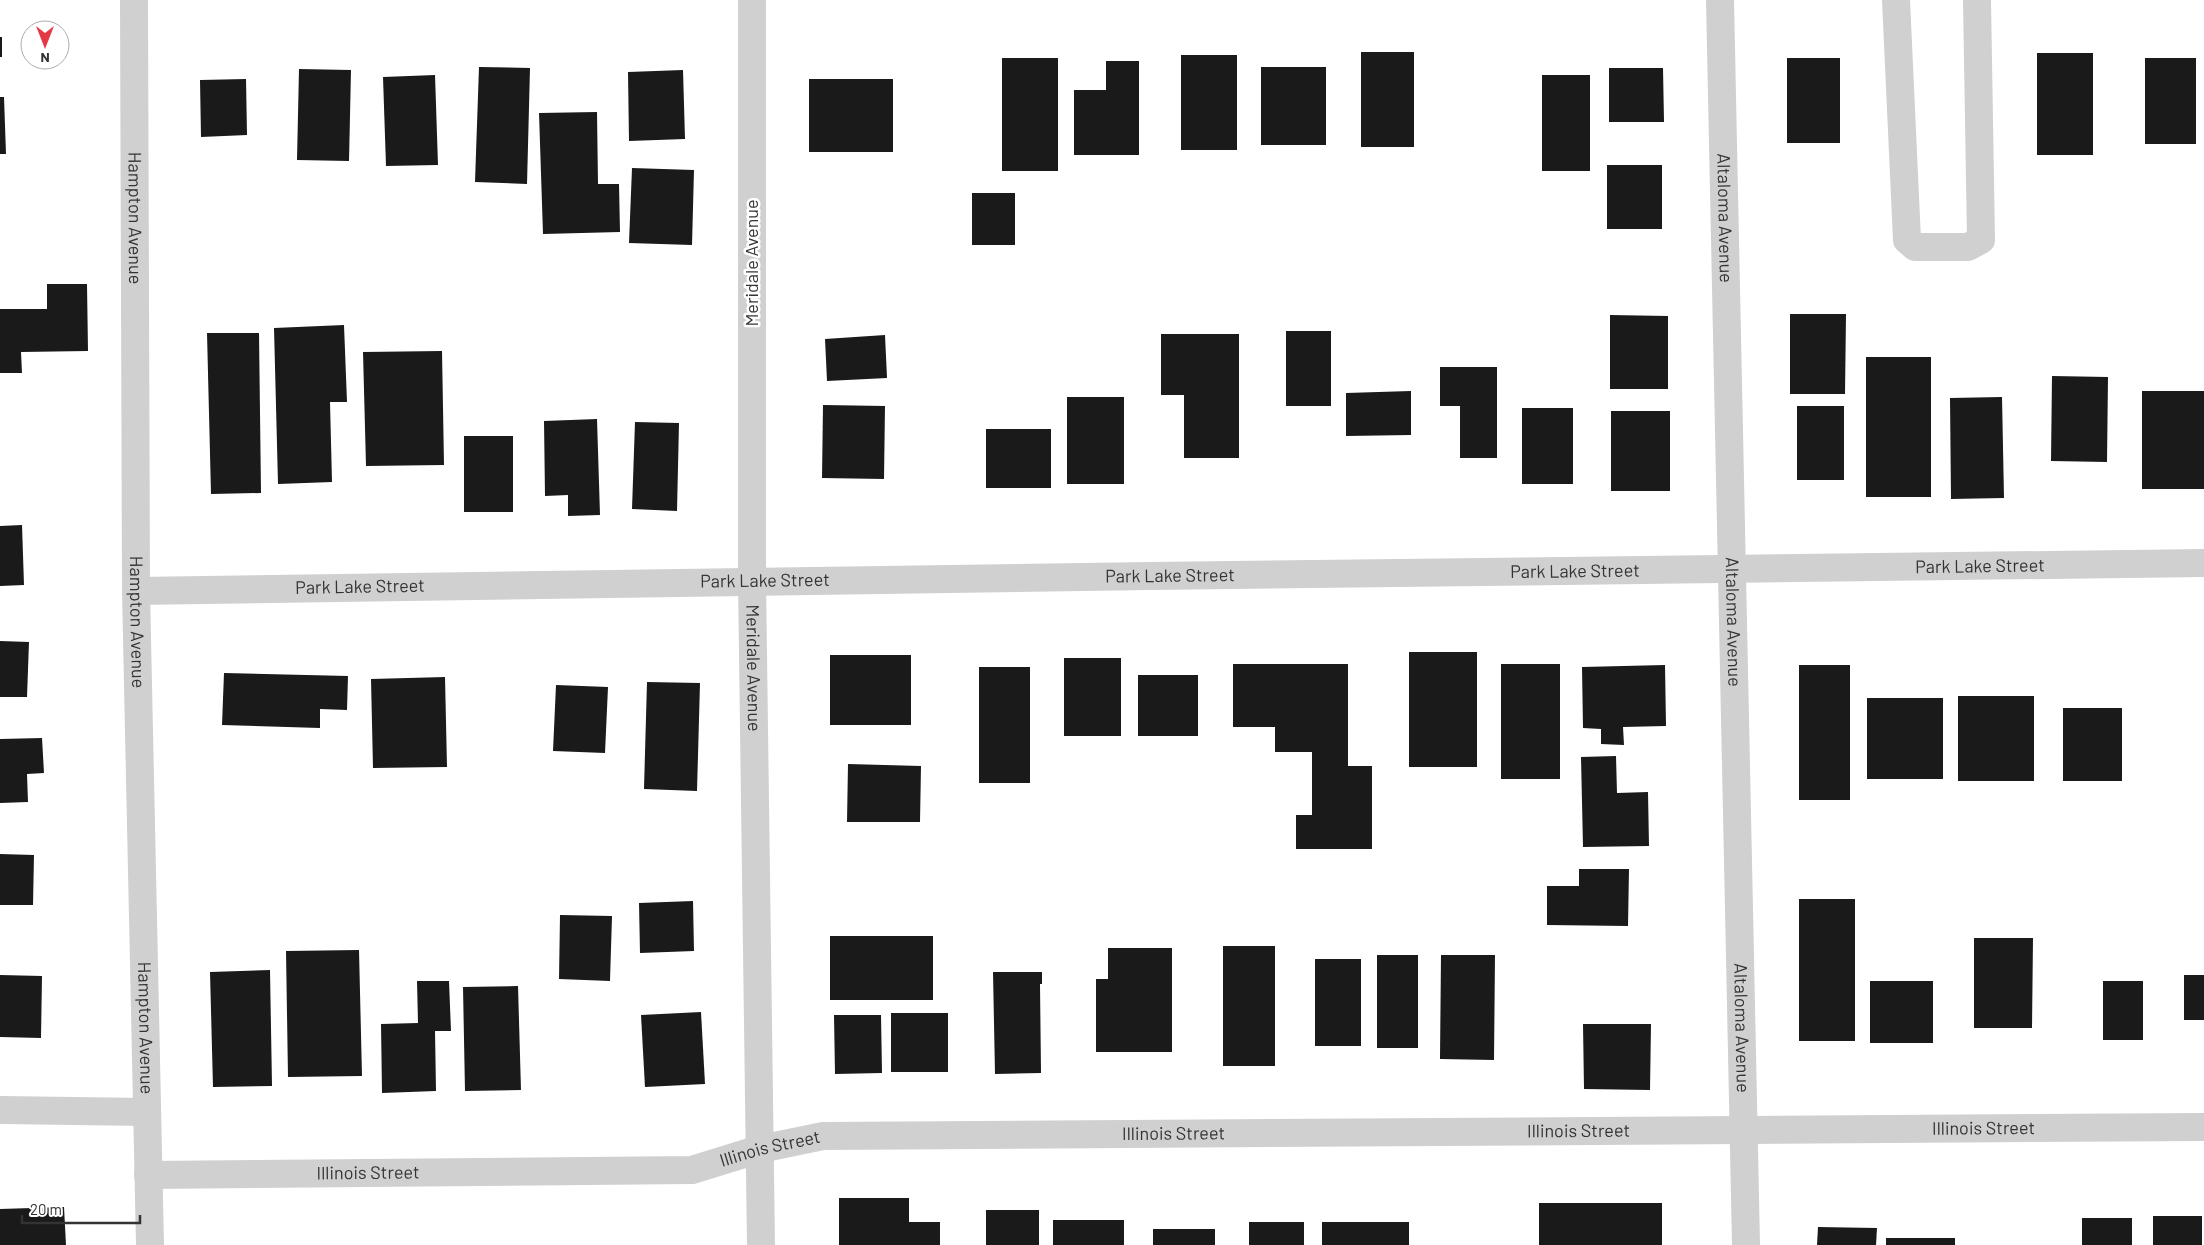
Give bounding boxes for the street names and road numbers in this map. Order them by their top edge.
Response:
street label: Hampton Avenue [125,152,147,284]
street label: Altaloma Avenue [1713,153,1738,283]
street label: Meridale Avenue [740,199,762,327]
street label: Park Lake Street [1915,553,2045,577]
street label: Hampton Avenue [126,556,150,688]
street label: Altaloma Avenue [1722,557,1746,687]
street label: Park Lake Street [1510,559,1640,582]
street label: Park Lake Street [1105,563,1235,587]
street label: Park Lake Street [700,568,830,592]
street label: Park Lake Street [295,574,425,598]
street label: Meridale Avenue [742,604,766,732]
street label: Hampton Avenue [134,961,159,1094]
street label: Altaloma Avenue [1730,963,1755,1093]
street label: Illinois Street [1932,1116,2035,1139]
street label: Illinois Street [1527,1119,1630,1141]
street label: Illinois Street [1122,1121,1225,1144]
street label: Illinois Street [717,1125,822,1171]
street label: Illinois Street [316,1161,420,1183]

